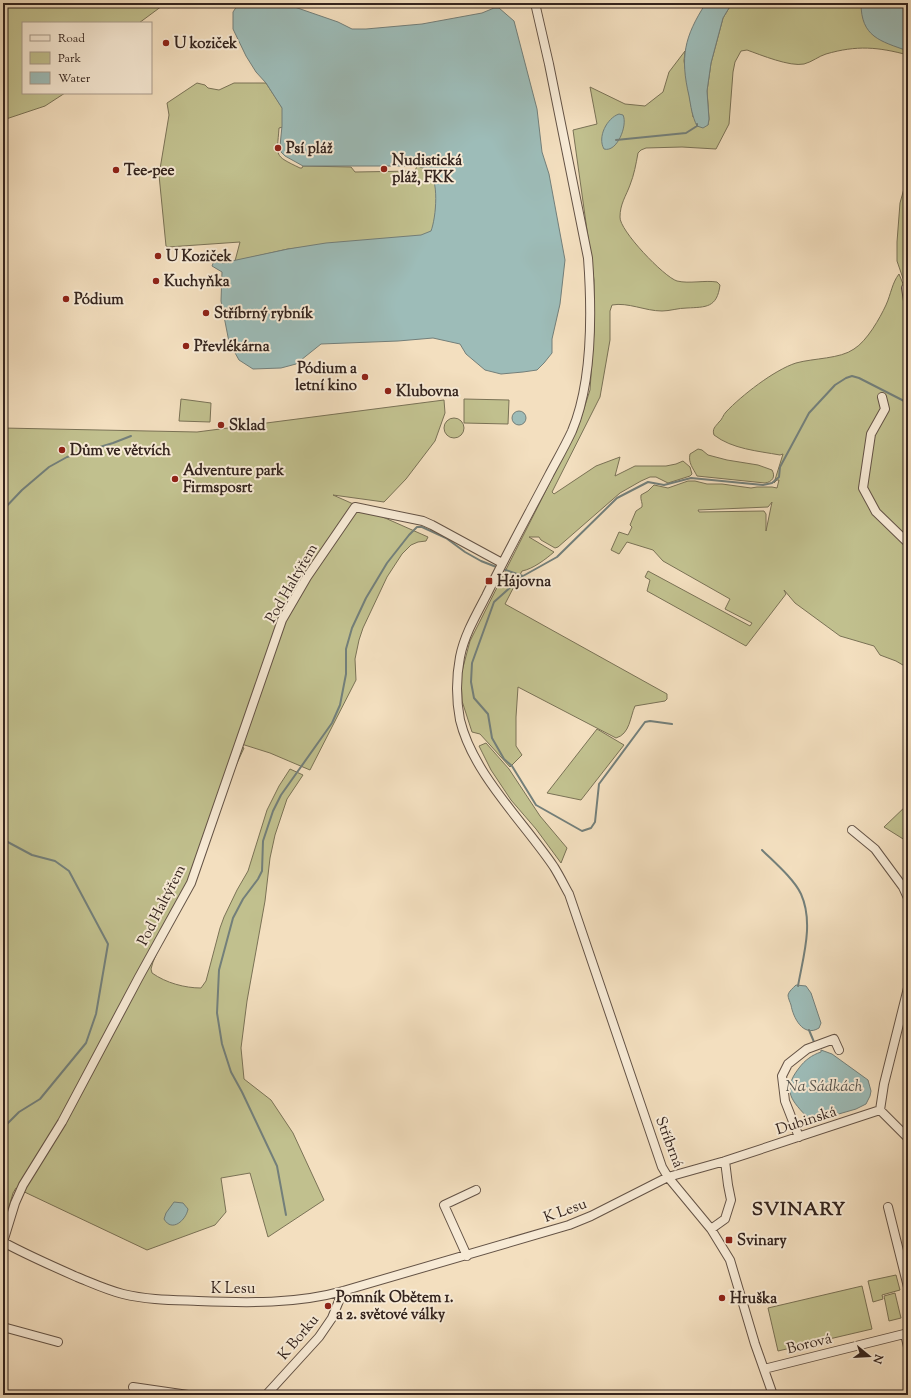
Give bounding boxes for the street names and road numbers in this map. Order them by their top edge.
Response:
street label: Pod Haltýřem [261,540,324,627]
street label: Pod Haltýřem [133,861,192,950]
street label: Dubinská [773,1102,840,1141]
street label: Stříbrná [649,1114,688,1171]
street label: K Lesu [541,1194,590,1229]
street label: K Lesu [211,1279,256,1300]
street label: K Borku [274,1310,325,1365]
street label: Borová [785,1329,834,1360]

